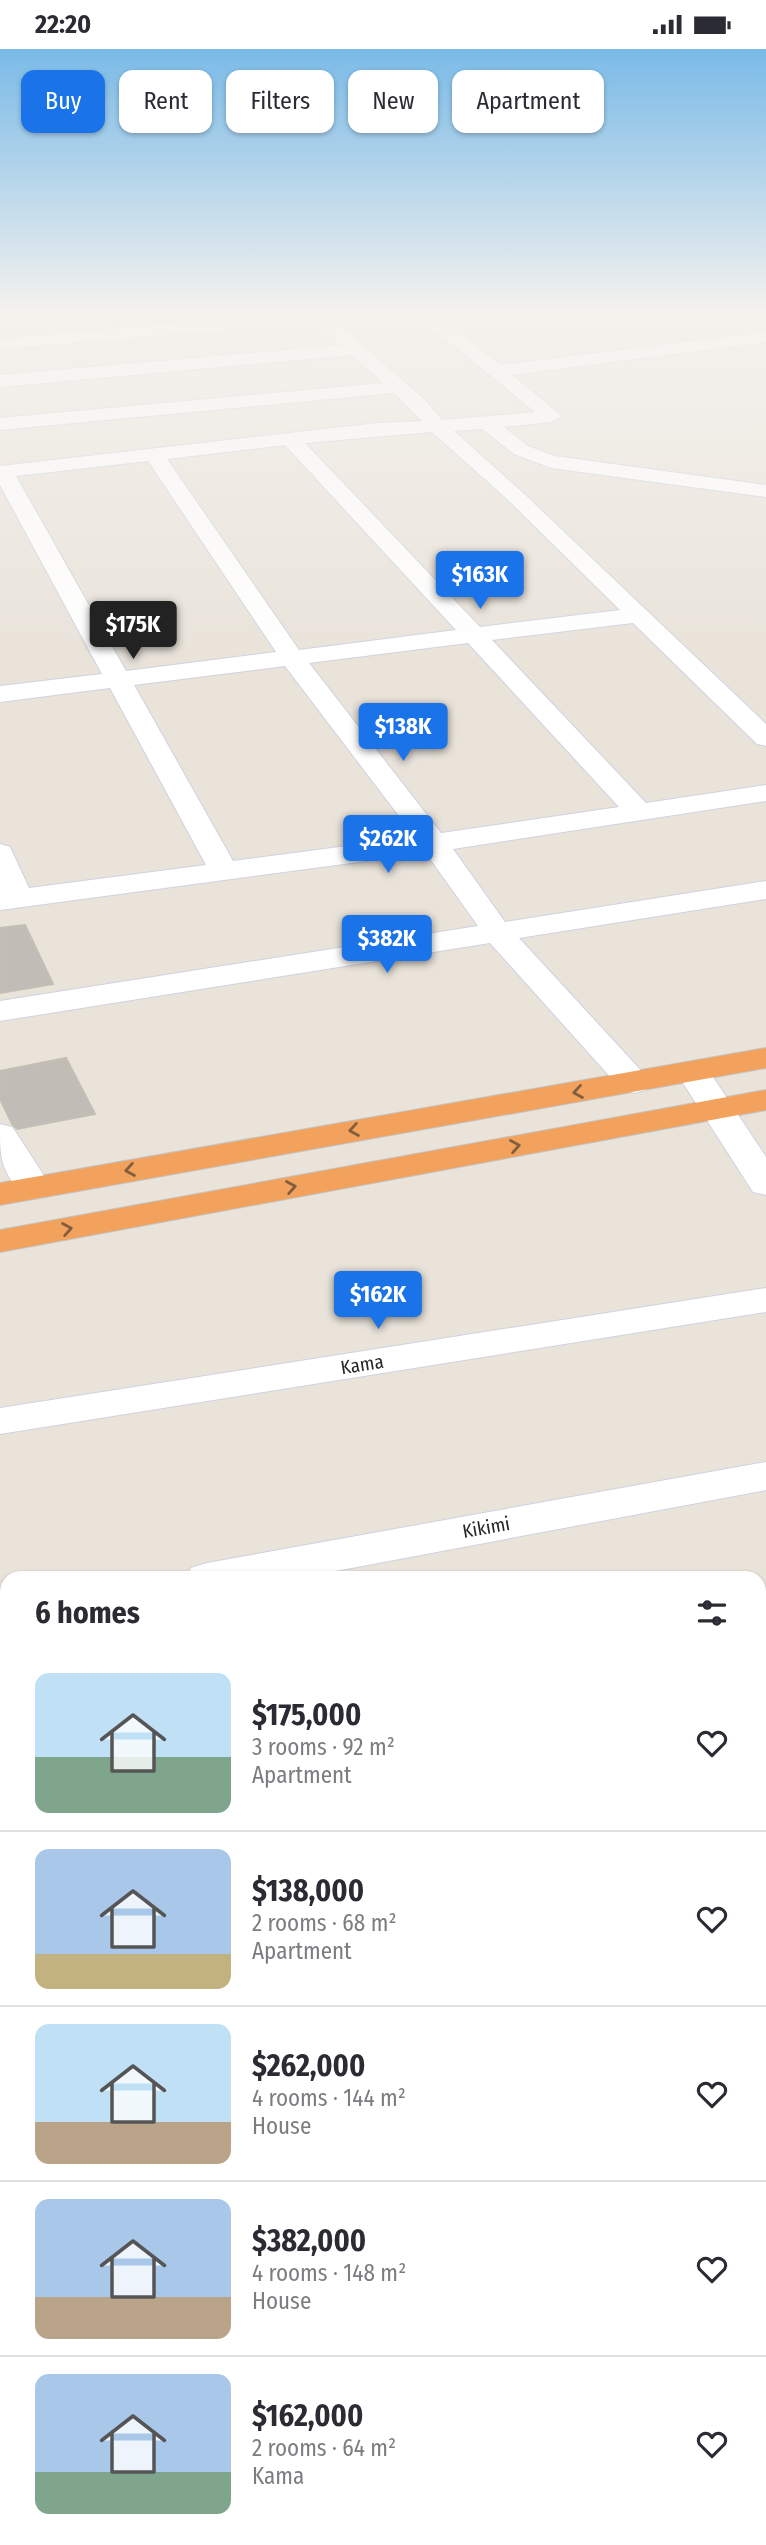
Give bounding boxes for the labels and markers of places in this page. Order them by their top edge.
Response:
pin: $163K [431,552,529,611]
pin: $175K [84,601,182,661]
pin: $138K [354,703,452,763]
pin: $262K [339,815,437,875]
pin: $382K [338,915,436,975]
pin: $162K [329,1271,427,1331]

